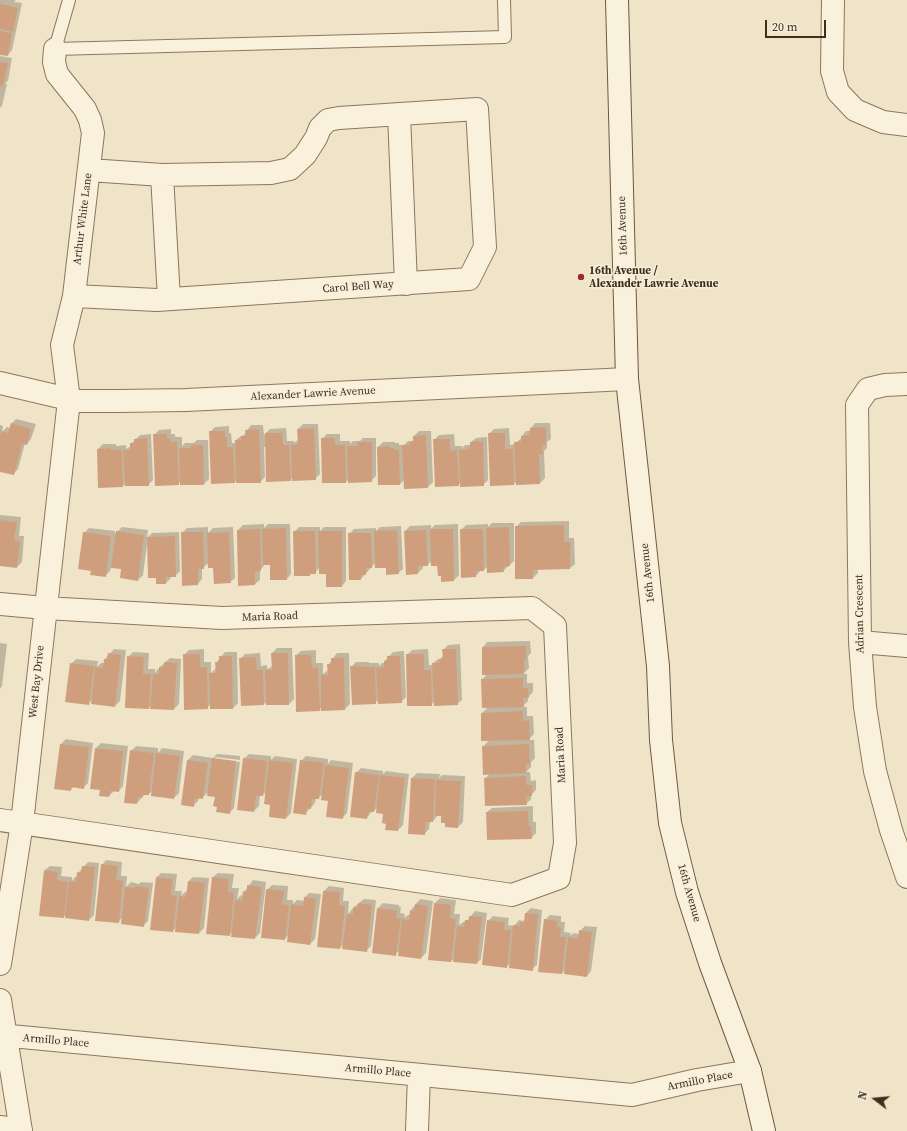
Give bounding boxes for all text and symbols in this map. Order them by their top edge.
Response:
scale bar [767,12,828,38]
text: 20 m [772,19,798,35]
street label: Arthur White Lane [71,172,95,266]
street label: 16th Avenue [615,196,631,256]
place label: 16th Avenue / Alexander Lawrie Avenue [589,264,718,290]
marker: 16th Avenue / Alexander Lawrie Avenue [576,272,586,282]
street label: Carol Bell Way [322,278,394,296]
street label: Alexander Lawrie Avenue [250,384,376,404]
street label: 16th Avenue [638,543,658,603]
street label: Adrian Crescent [853,574,867,654]
street label: Maria Road [242,609,298,625]
street label: West Bay Drive [27,645,47,719]
street label: Maria Road [553,727,569,783]
street label: 16th Avenue [674,862,704,924]
street label: Armillo Place [22,1032,90,1050]
street label: Armillo Place [344,1062,412,1080]
street label: Armillo Place [666,1068,734,1094]
north arrow [855,1079,895,1119]
text: N [855,1090,871,1101]

